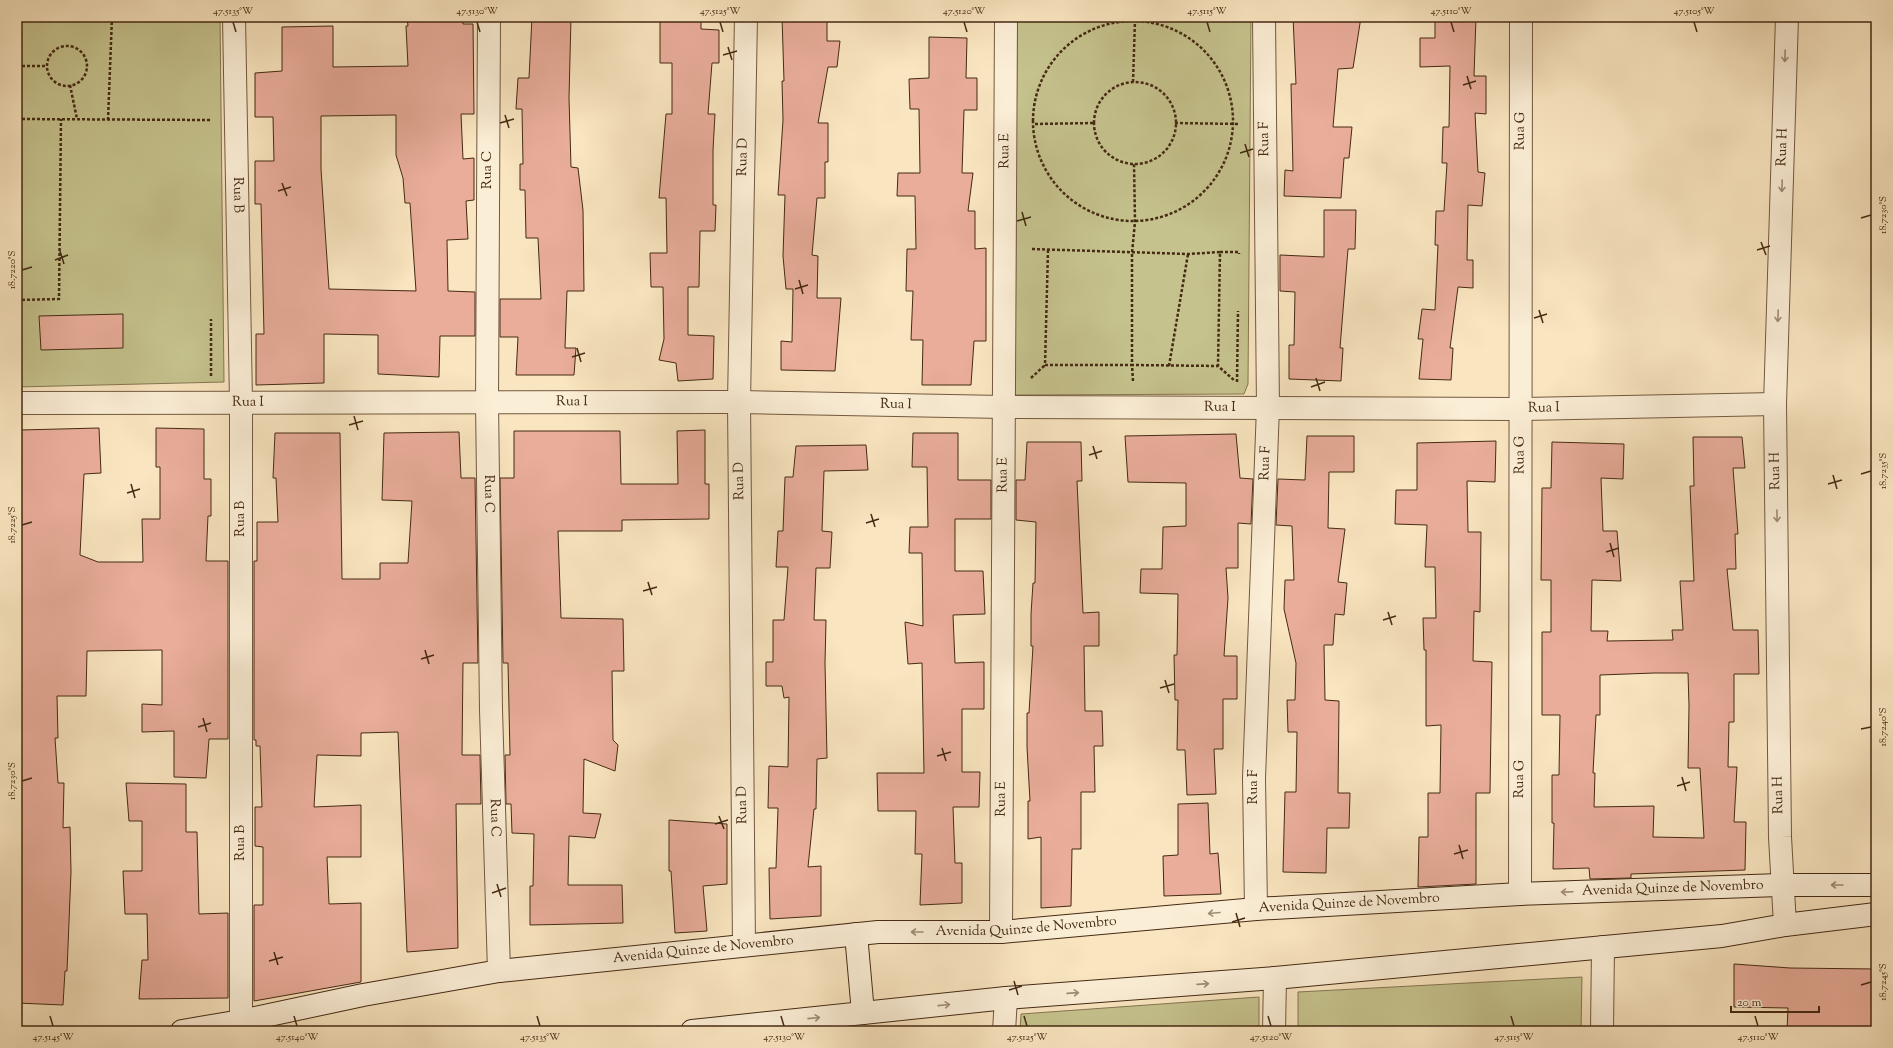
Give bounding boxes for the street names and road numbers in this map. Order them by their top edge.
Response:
street label: Rua G [1511,111,1531,150]
street label: Rua F [1255,121,1275,157]
street label: Rua H [1772,128,1794,167]
street label: Rua E [995,133,1015,169]
street label: Rua D [733,138,754,176]
street label: Rua C [478,151,498,189]
street label: Rua B [227,177,248,213]
street label: Rua I [556,392,588,412]
street label: Rua I [232,393,264,413]
street label: Rua I [880,395,912,415]
street label: Rua I [1204,398,1236,418]
street label: Rua I [1528,398,1560,419]
street label: Rua G [1510,435,1531,474]
street label: Rua F [1255,445,1277,481]
street label: Rua H [1766,452,1786,490]
street label: Rua E [993,457,1014,493]
street label: Rua D [730,462,750,500]
street label: Rua C [478,475,498,513]
street label: Rua B [231,501,251,537]
street label: Rua G [1510,759,1530,798]
street label: Rua F [1244,769,1264,804]
street label: Rua H [1769,776,1789,814]
street label: Rua E [992,781,1012,817]
street label: Rua D [733,786,753,824]
street label: Rua C [484,798,505,837]
street label: Rua B [231,825,251,861]
street label: Avenida Quinze de Novembro [1582,876,1764,902]
street label: Avenida Quinze de Novembro [1258,889,1441,919]
street label: Avenida Quinze de Novembro [936,912,1118,942]
street label: Avenida Quinze de Novembro [612,931,795,969]

